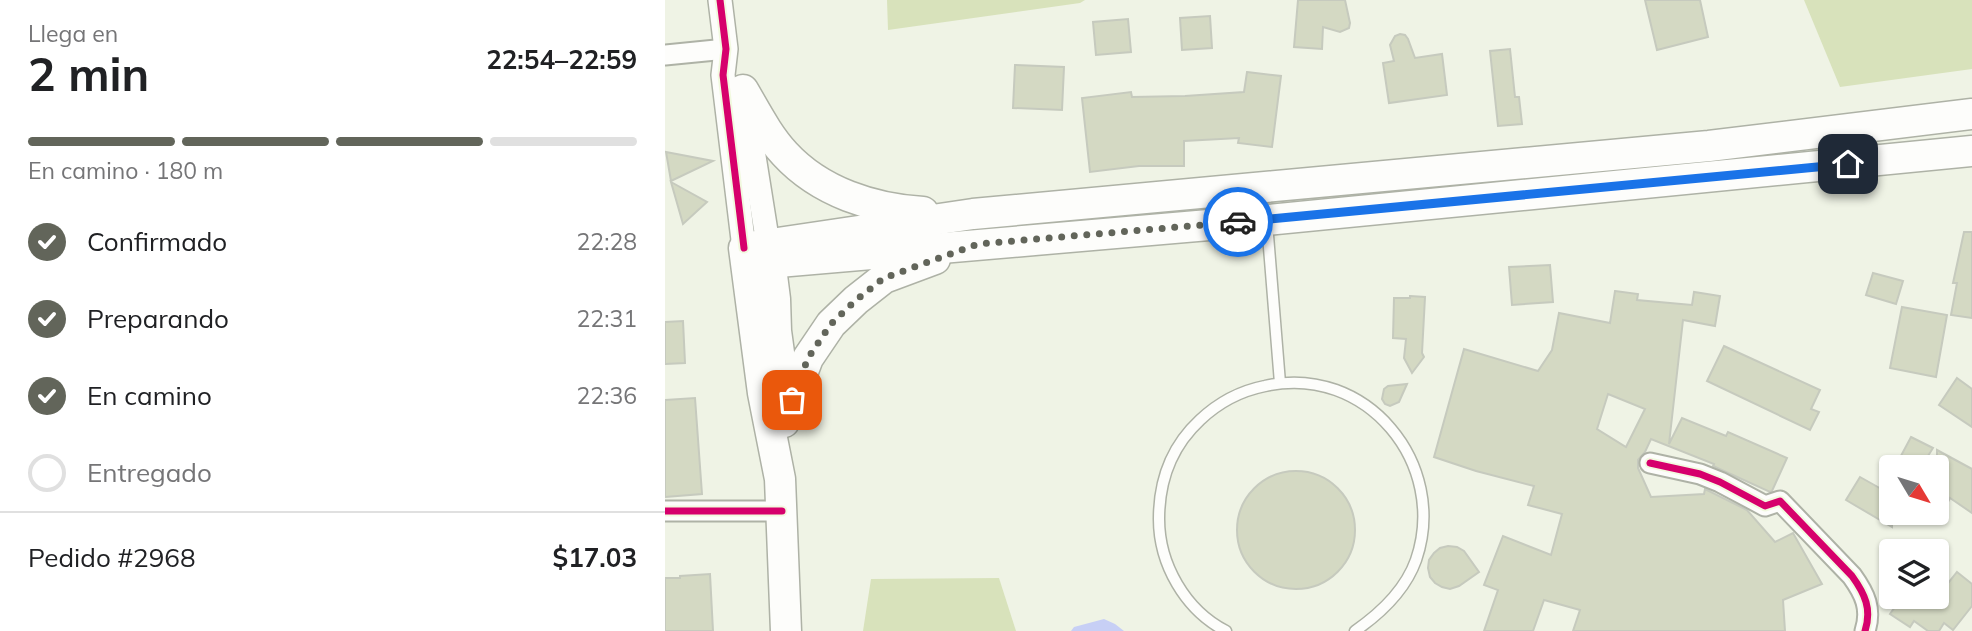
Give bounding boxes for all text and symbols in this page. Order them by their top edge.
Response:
text: Llega en [28,19,118,48]
text: 22:54–22:59 [486,43,637,76]
text: 2 min [28,45,149,103]
pin [1818,134,1878,194]
icon: home [1829,145,1867,183]
text: En camino · 180 m [28,156,223,185]
courier [1203,187,1273,257]
icon: car [1219,203,1257,241]
icon: check [28,223,66,261]
text: Confirmado [87,225,227,258]
text: 22:28 [577,227,637,256]
icon: check [28,300,66,338]
text: Preparando [87,302,229,335]
text: 22:31 [577,304,637,333]
pin [762,370,822,430]
icon: check [28,377,66,415]
text: En camino [87,379,212,412]
text: 22:36 [577,381,637,410]
icon: bag [773,381,811,419]
north arrow [1879,455,1949,525]
map controls [1879,455,1949,609]
text: Entregado [87,456,212,489]
button: layers [1879,539,1949,609]
text: Pedido #2968 [28,541,196,574]
text: $17.03 [553,541,637,574]

